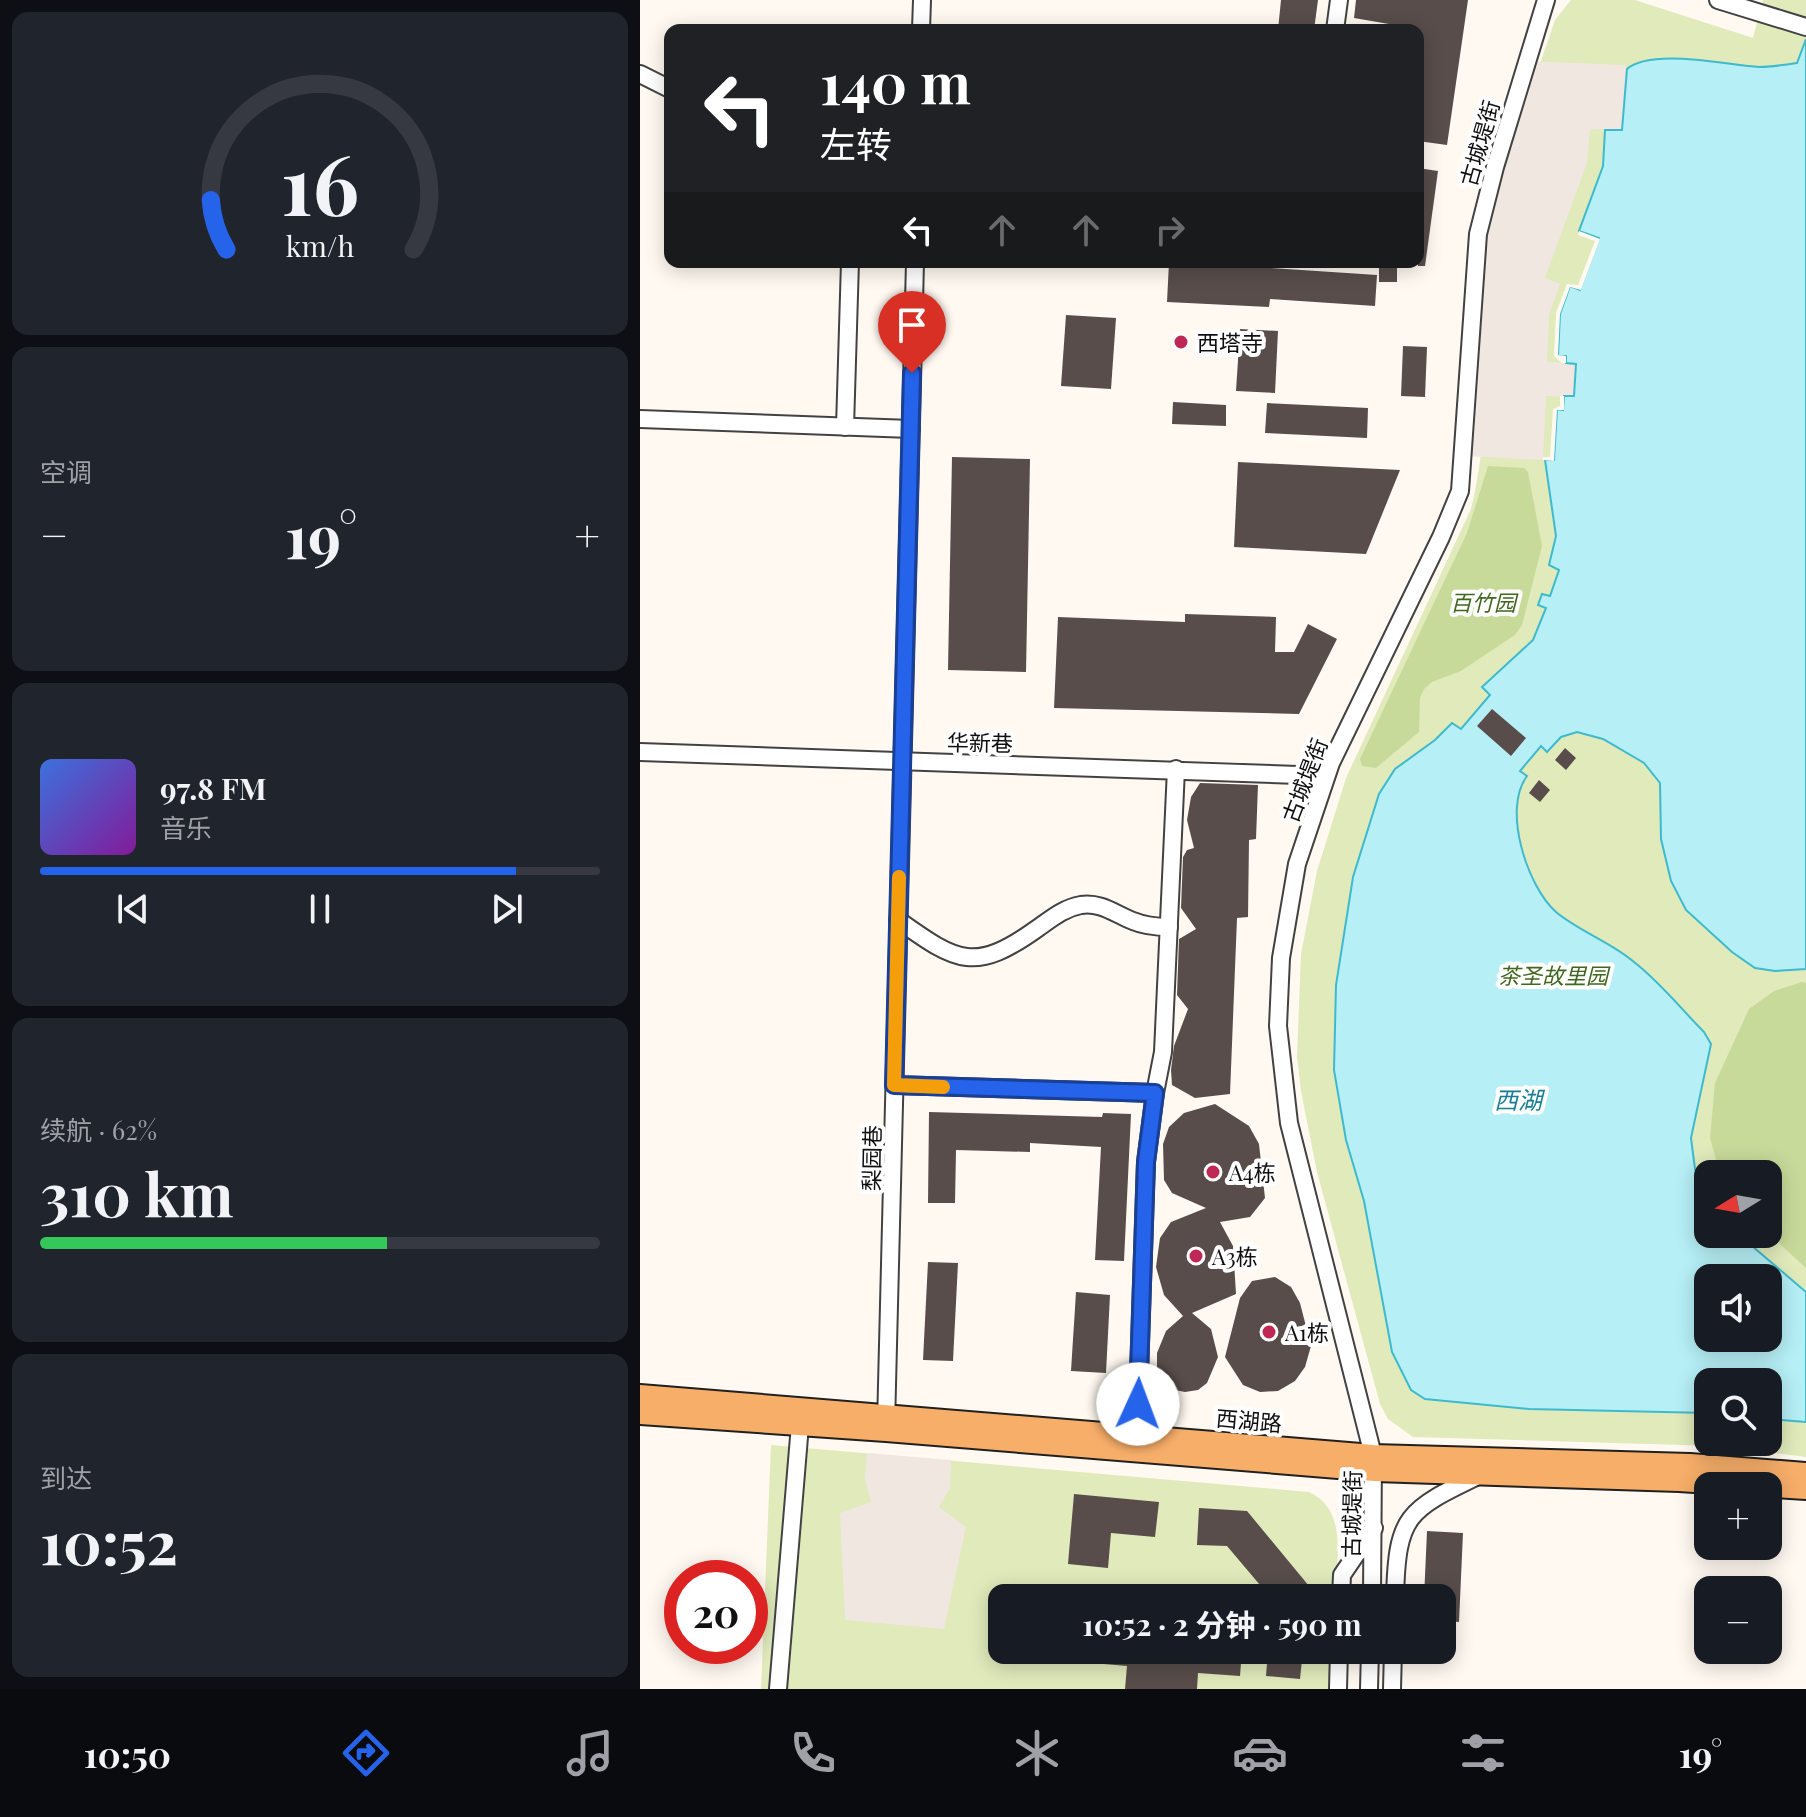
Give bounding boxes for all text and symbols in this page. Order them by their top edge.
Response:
text: 140 m [820,44,971,119]
icon: left [688,56,792,160]
street label: 古城堤街 [1452,97,1506,189]
text: 左转 [820,119,892,167]
text: 16 [281,125,359,236]
icon: left [896,208,940,252]
icon: ahead [980,208,1024,252]
icon: ahead [1064,208,1108,252]
icon: right [1148,208,1192,252]
text: km/h [286,226,354,264]
pin [878,291,946,373]
icon: arrive [890,303,934,347]
place label: 西塔寺 [1197,327,1263,357]
marker: 西塔寺 [1172,333,1190,351]
text: 空调 [40,454,92,489]
text: 19° [285,494,358,574]
text: − [40,504,68,563]
text: + [574,504,600,563]
park label: 百竹园 [1450,587,1519,617]
street label: 华新巷 [947,726,1013,758]
street label: 古城堤街 [1274,734,1334,826]
text: 97.8 FM [160,768,267,808]
text: 音乐 [160,810,212,845]
icon: previous [111,887,155,931]
icon: pause [298,887,342,931]
icon: next [485,887,529,931]
park label: 茶圣故里园 [1498,960,1611,990]
water label: 西湖 [1494,1083,1546,1115]
text: 续航 · 62% [40,1112,157,1147]
street label: 梨园巷 [855,1125,887,1191]
text: 310 km [40,1152,234,1232]
place label: A4栋 [1228,1157,1276,1187]
north arrow [1694,1160,1782,1248]
map controls [1694,1160,1782,1664]
marker: A4栋 [1204,1163,1222,1181]
place label: A3栋 [1211,1241,1258,1271]
marker: A3栋 [1187,1247,1205,1265]
button: sound [1694,1264,1782,1352]
place label: A1栋 [1284,1317,1329,1347]
marker: A1栋 [1260,1323,1278,1341]
position arrow [1096,1362,1180,1446]
button: search [1694,1368,1782,1456]
street label: 西湖路 [1215,1402,1283,1438]
text: 到达 [40,1460,92,1495]
street label: 古城堤街 [1335,1470,1367,1558]
button: + [1694,1472,1782,1560]
text: 10:52 [40,1500,178,1580]
speed limit sign: 20 [664,1560,768,1664]
button: − [1694,1576,1782,1664]
text: 10:52 · 2 分钟 · 590 m [1082,1604,1362,1644]
icon: directions [338,1725,394,1781]
icon: music [562,1725,618,1781]
icon: phone [785,1725,841,1781]
icon: climate [1009,1725,1065,1781]
icon: car [1232,1725,1288,1781]
icon: filters [1455,1725,1511,1781]
text: 10:50 [84,1729,171,1777]
text: 19° [1679,1729,1722,1777]

